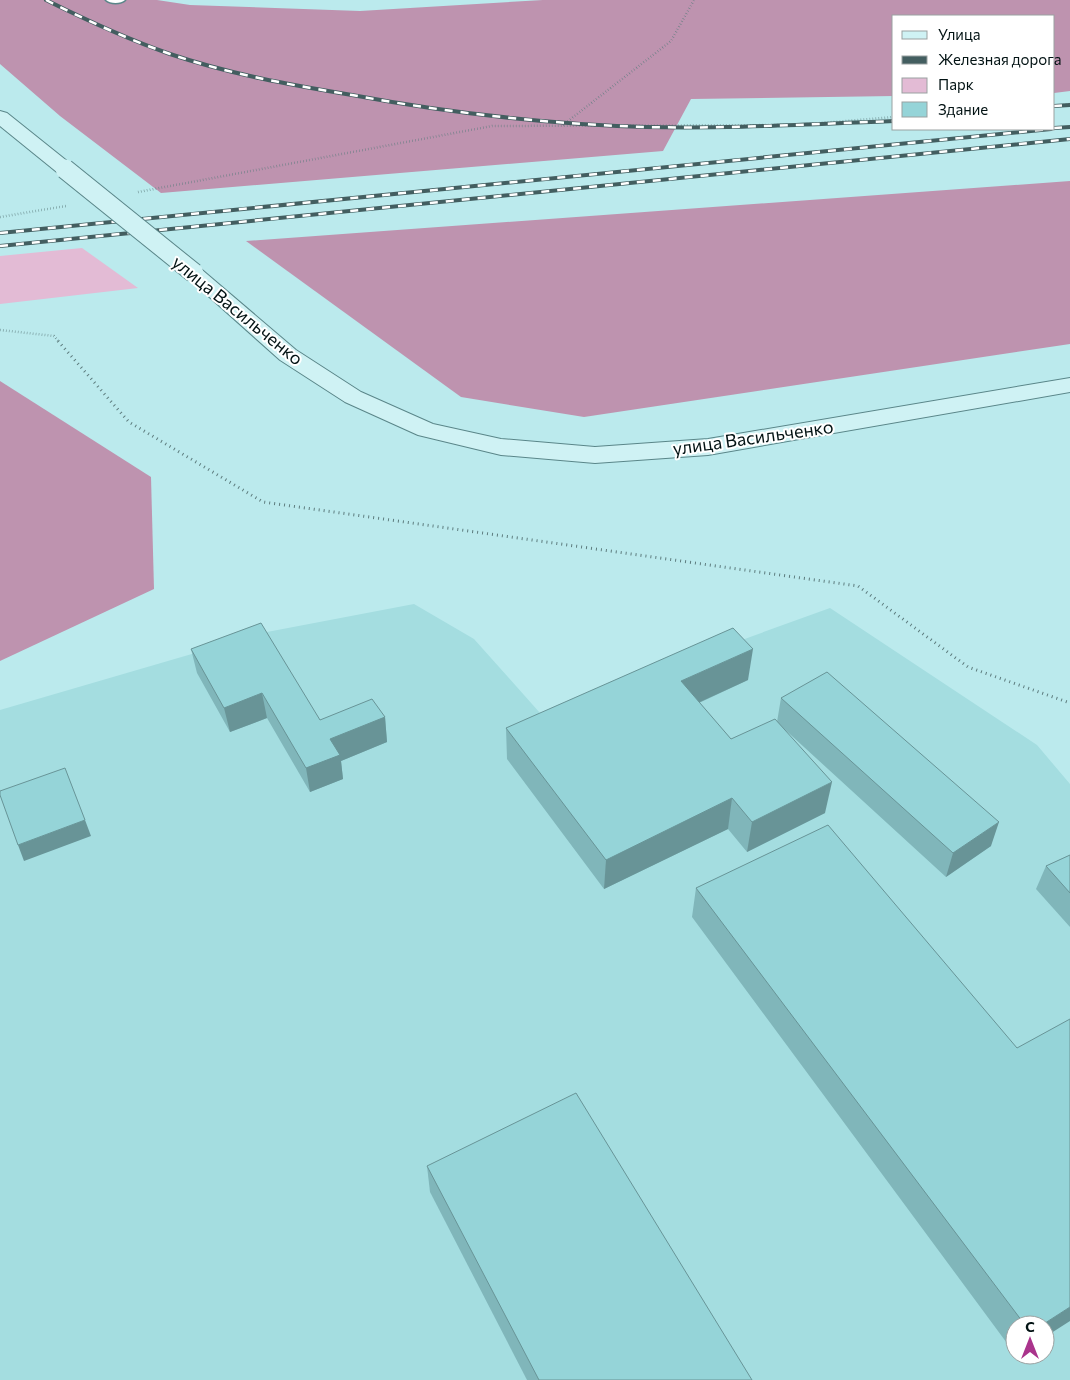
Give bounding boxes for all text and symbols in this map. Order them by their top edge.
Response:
legend [892,15,1055,130]
text: Улица [938,25,980,43]
text: Железная дорога [938,50,1062,68]
text: Парк [938,75,974,93]
text: Здание [938,100,988,118]
street label: улица Васильченко [168,251,308,369]
street label: улица Васильченко [671,415,835,459]
north arrow [1005,1315,1055,1365]
text: С [1025,1318,1035,1335]

